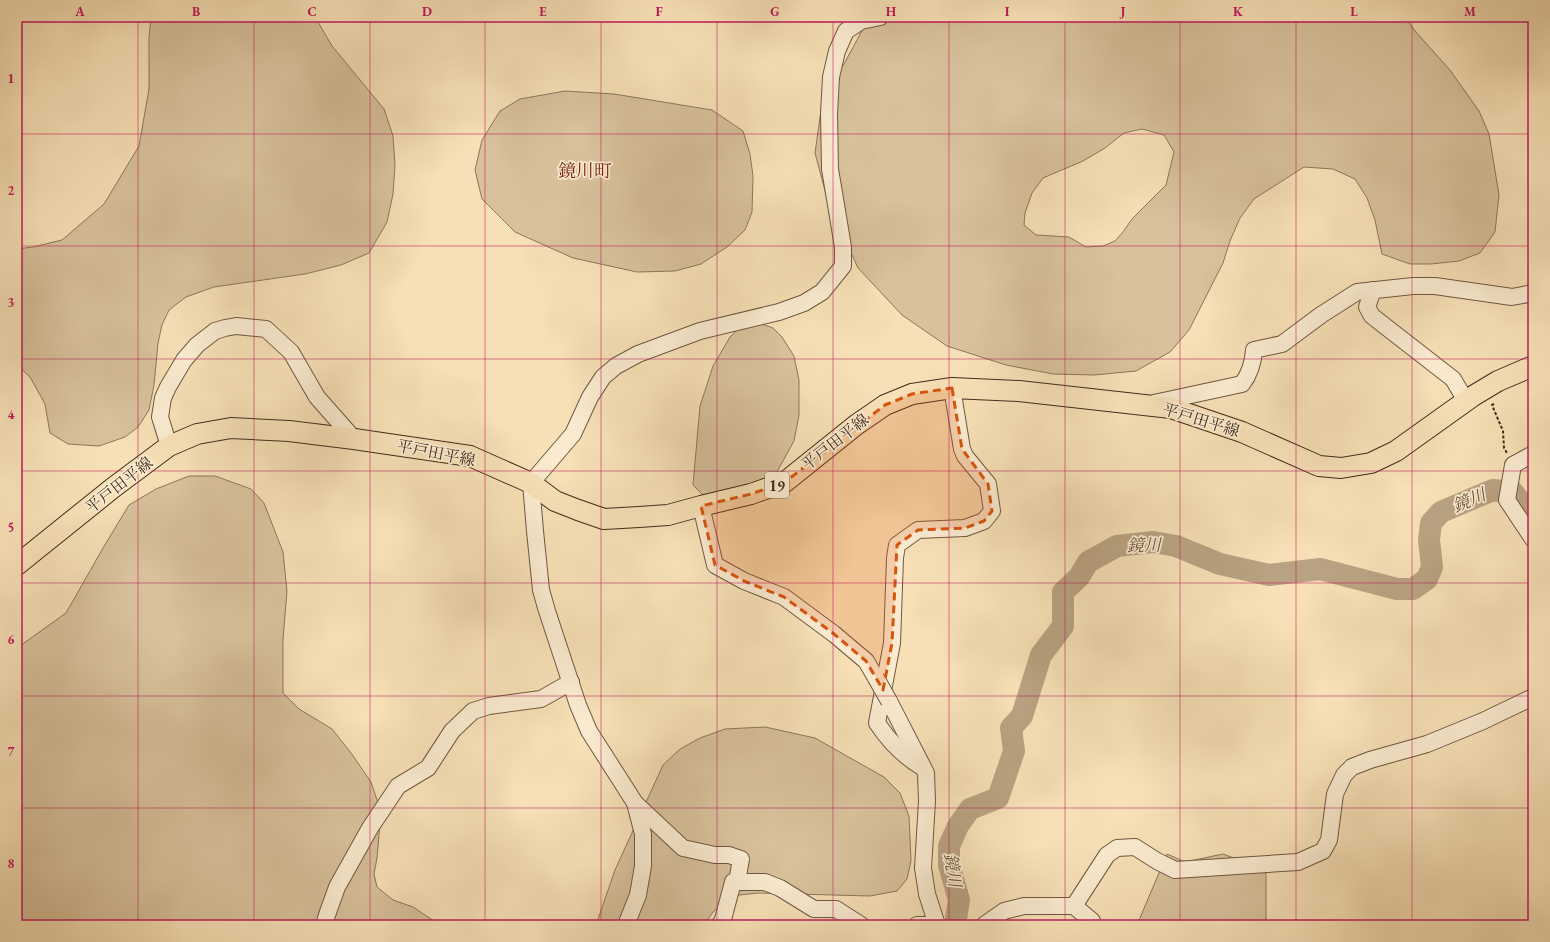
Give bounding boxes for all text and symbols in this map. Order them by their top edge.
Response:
text: A [74,3,85,20]
text: B [192,3,200,20]
text: C [307,3,317,20]
text: D [422,3,432,20]
text: E [539,3,547,20]
text: F [655,3,663,20]
text: G [770,3,780,20]
text: H [886,3,897,20]
text: I [1005,3,1010,20]
text: J [1119,3,1126,20]
text: K [1233,3,1244,20]
text: L [1350,3,1358,20]
text: M [1464,3,1476,20]
text: 1 [8,70,15,87]
district label: 鏡川町 [558,159,612,182]
text: 2 [8,182,15,199]
text: 3 [8,294,15,311]
street label: 平戸田平線 [1160,398,1242,442]
text: 4 [8,406,15,423]
street label: 平戸田平線 [797,409,873,475]
street label: 平戸田平線 [395,435,477,471]
street label: 平戸田平線 [81,452,157,518]
road number: 19 [765,472,789,498]
water label: 鏡川 [1449,482,1491,517]
text: 5 [8,519,14,536]
water label: 鏡川 [1127,534,1163,556]
text: 6 [8,631,15,648]
text: 7 [8,743,15,760]
water label: 鏡川 [939,851,967,890]
text: 8 [8,855,15,872]

